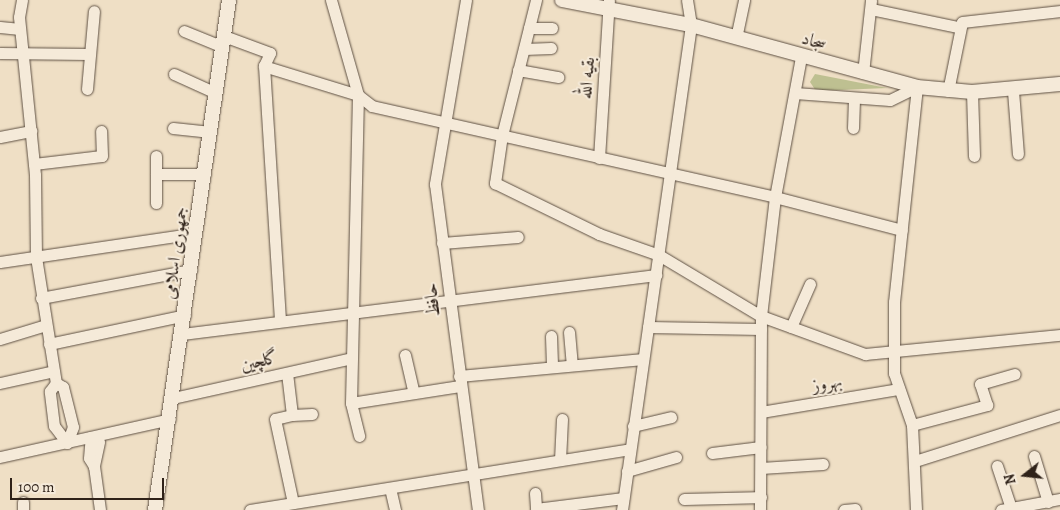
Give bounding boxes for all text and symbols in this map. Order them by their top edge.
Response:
street label: سجاد [799,27,829,55]
street label: بقیه الله [575,56,599,100]
street label: جمهوری اسلامی [158,205,192,301]
street label: حافظ [419,282,445,318]
street label: گلچین [238,346,280,376]
street label: بهروز [810,370,844,396]
north arrow [1000,450,1050,500]
scale bar [12,468,166,500]
text: N [1000,472,1021,487]
text: 100 m [18,477,55,497]

